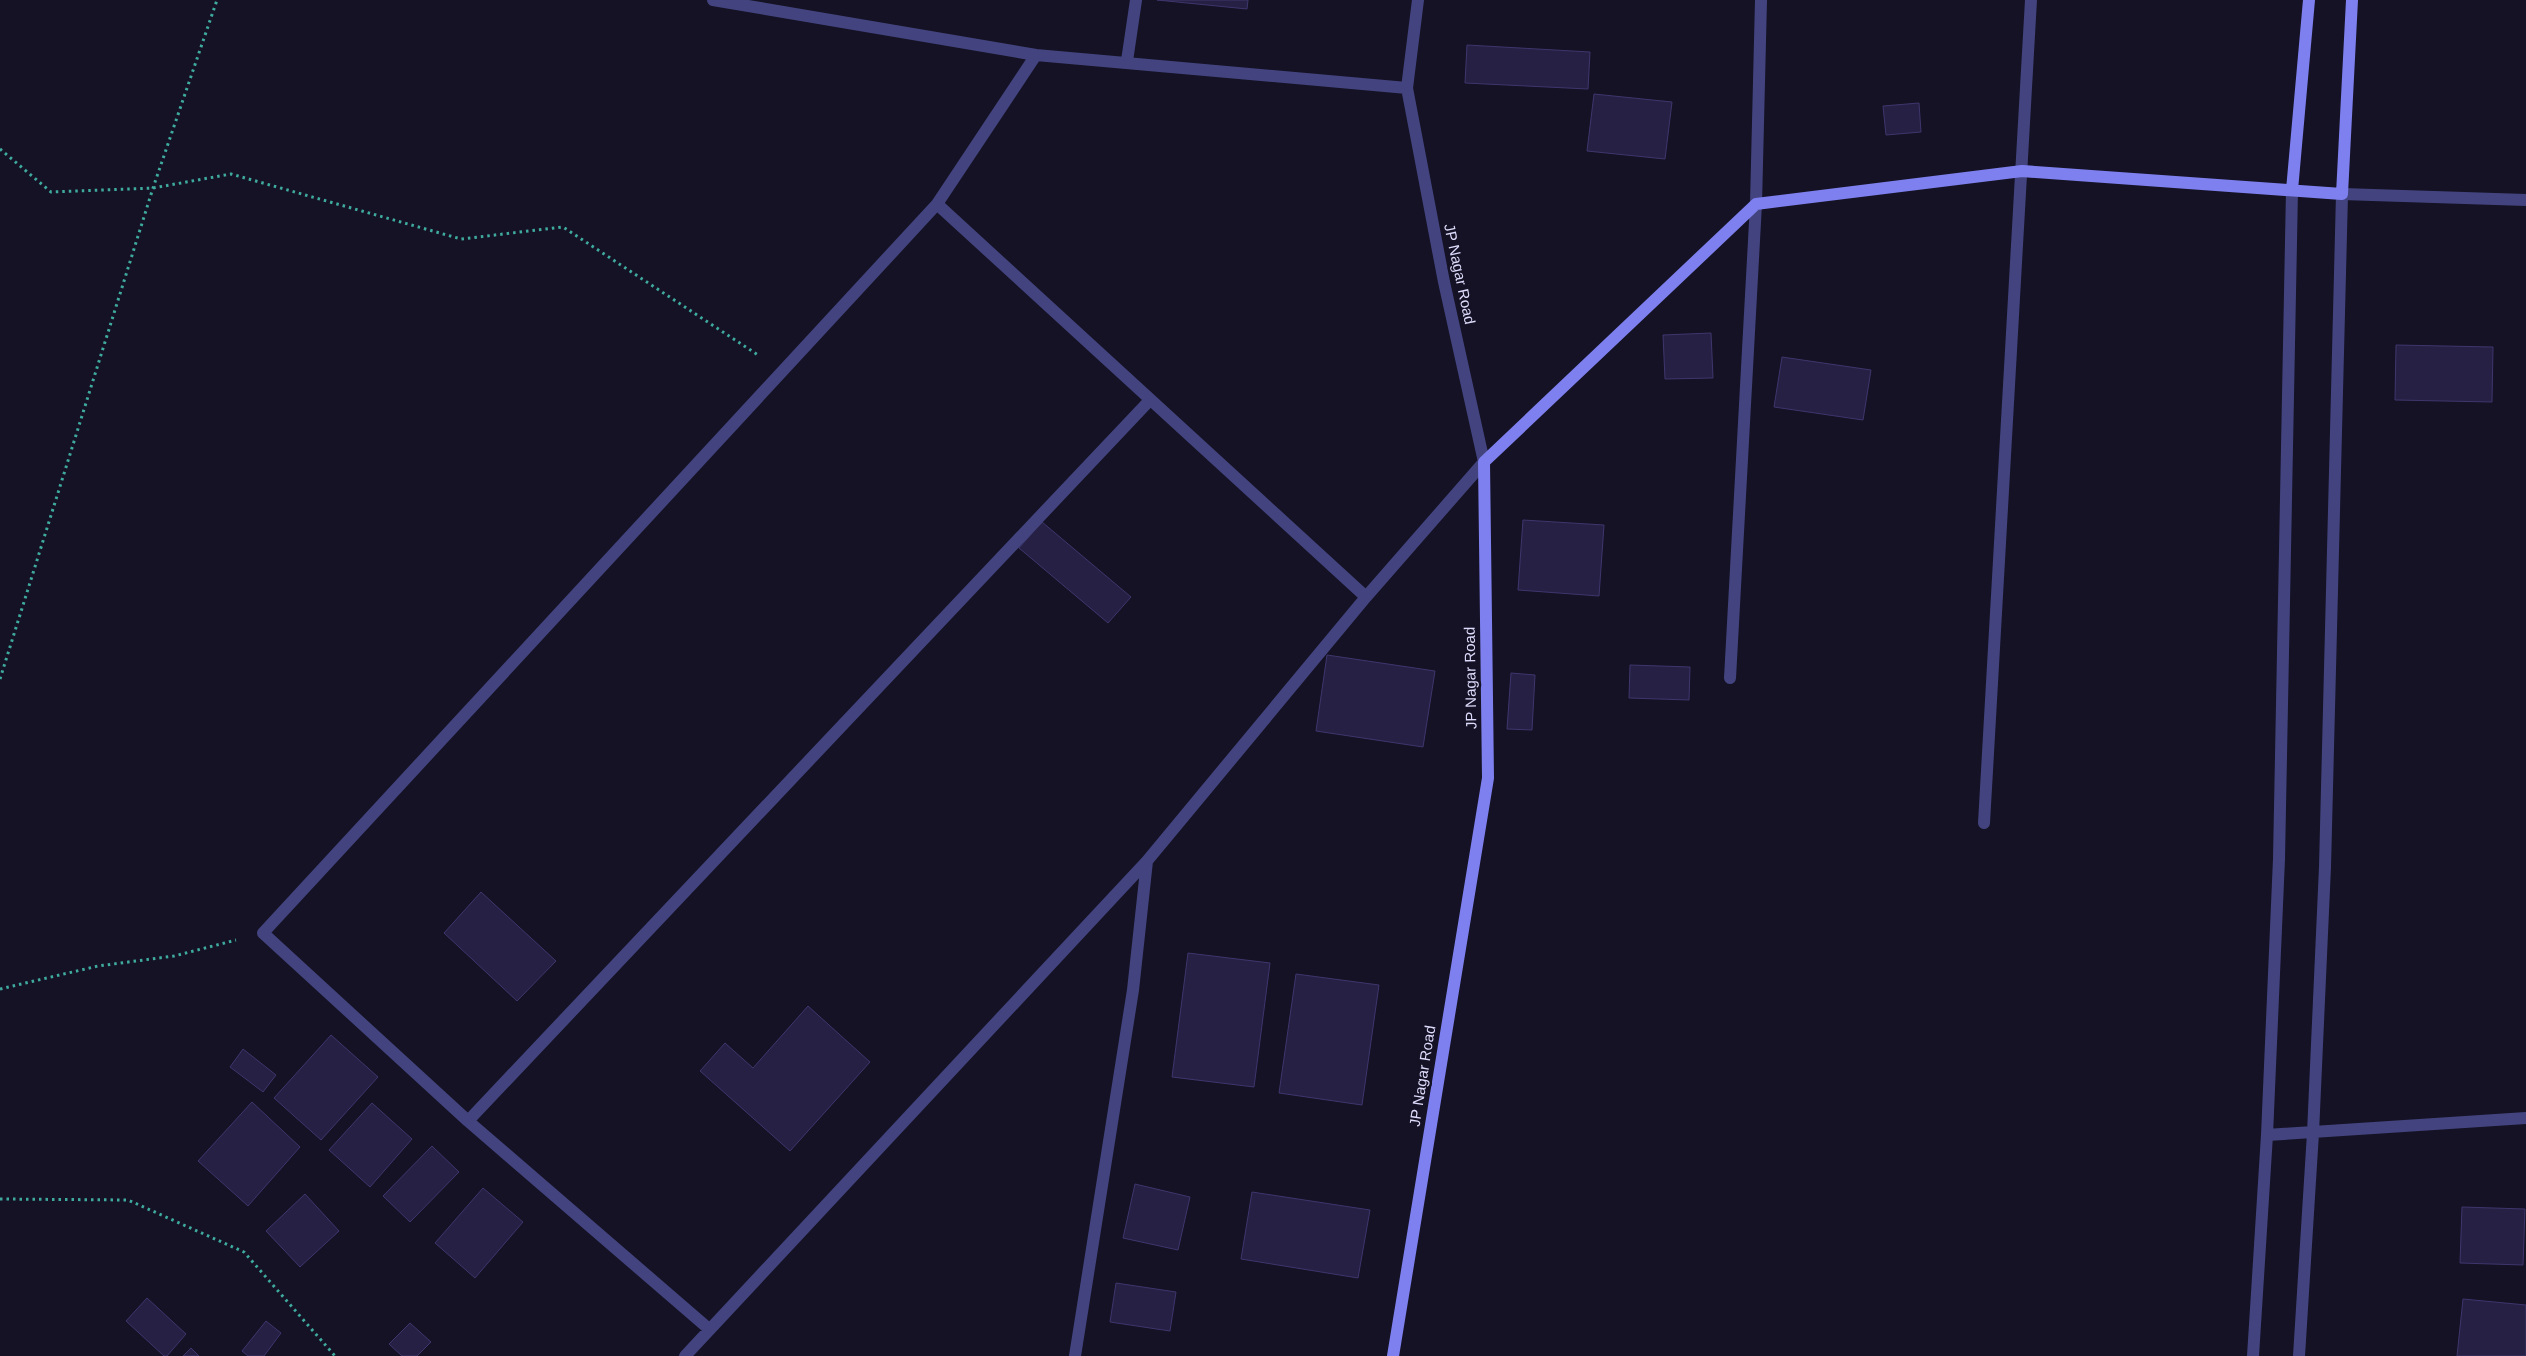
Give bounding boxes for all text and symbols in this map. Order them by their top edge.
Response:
street label: JP Nagar Road [1441,222,1479,326]
street label: JP Nagar Road [1461,627,1479,729]
street label: JP Nagar Road [1406,1024,1438,1128]

